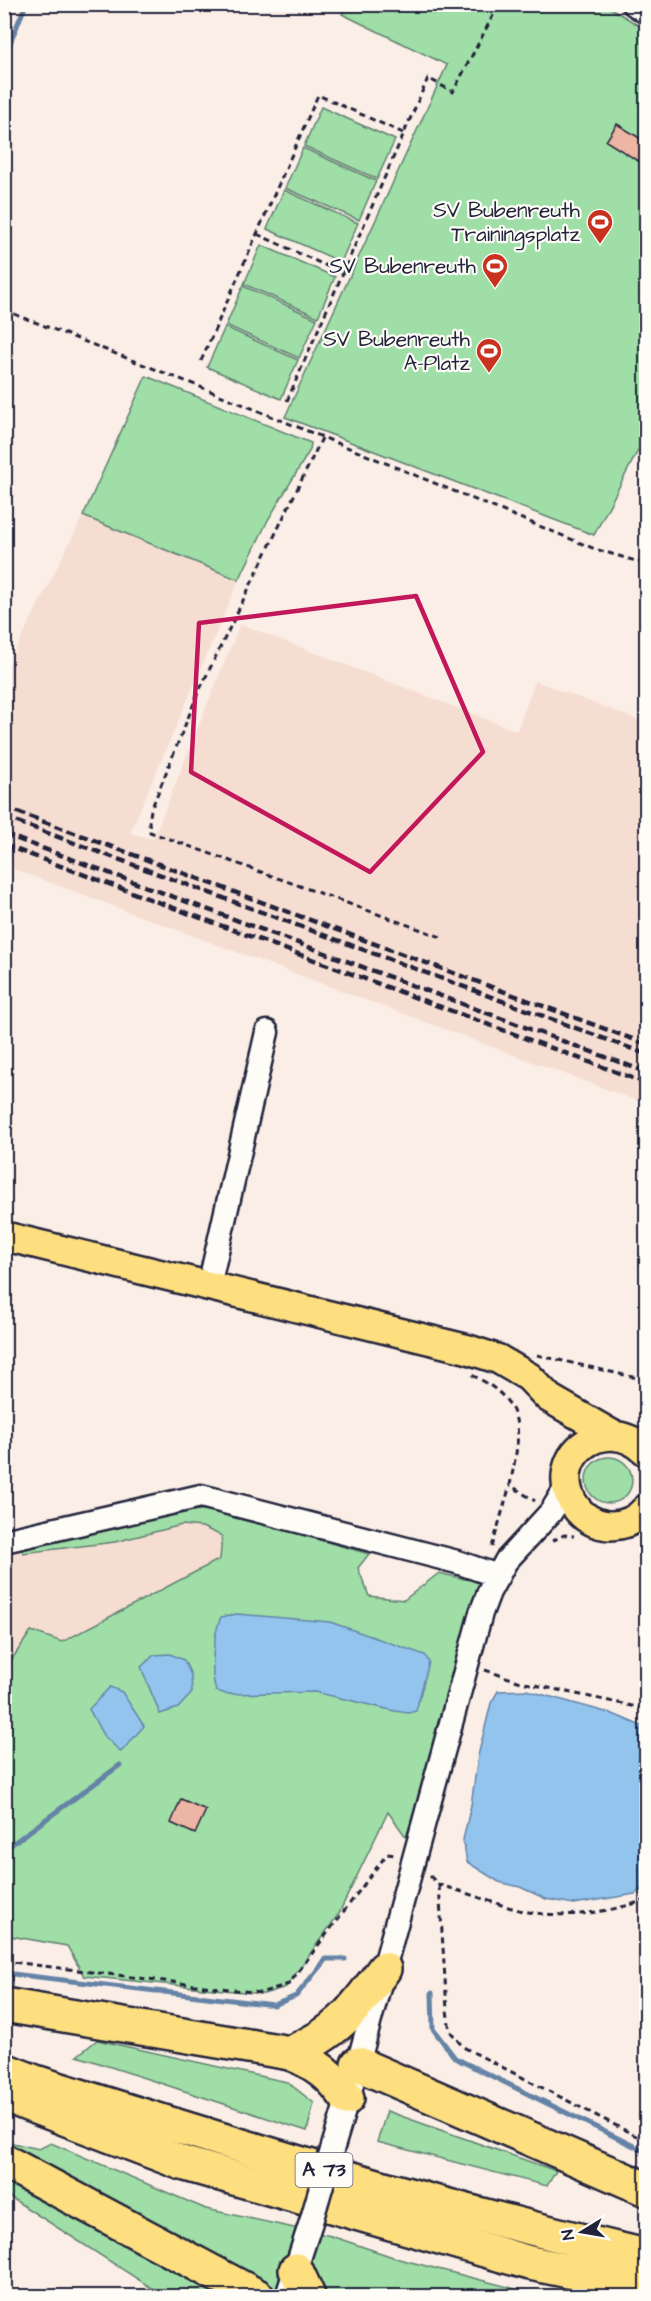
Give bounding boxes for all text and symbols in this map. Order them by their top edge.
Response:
place label: SV Bubenreuth Trainingsplatz [433,196,581,251]
sports icon: SV Bubenreuth Trainingsplatz [585,207,615,245]
sports icon: SV Bubenreuth [480,251,510,289]
place label: SV Bubenreuth [329,252,477,281]
place label: SV Bubenreuth A-Platz [323,325,471,378]
sports icon: SV Bubenreuth A-Platz [474,336,504,374]
road number: A 73 [296,2153,352,2187]
north arrow [552,2202,612,2262]
text: N [557,2228,580,2242]

